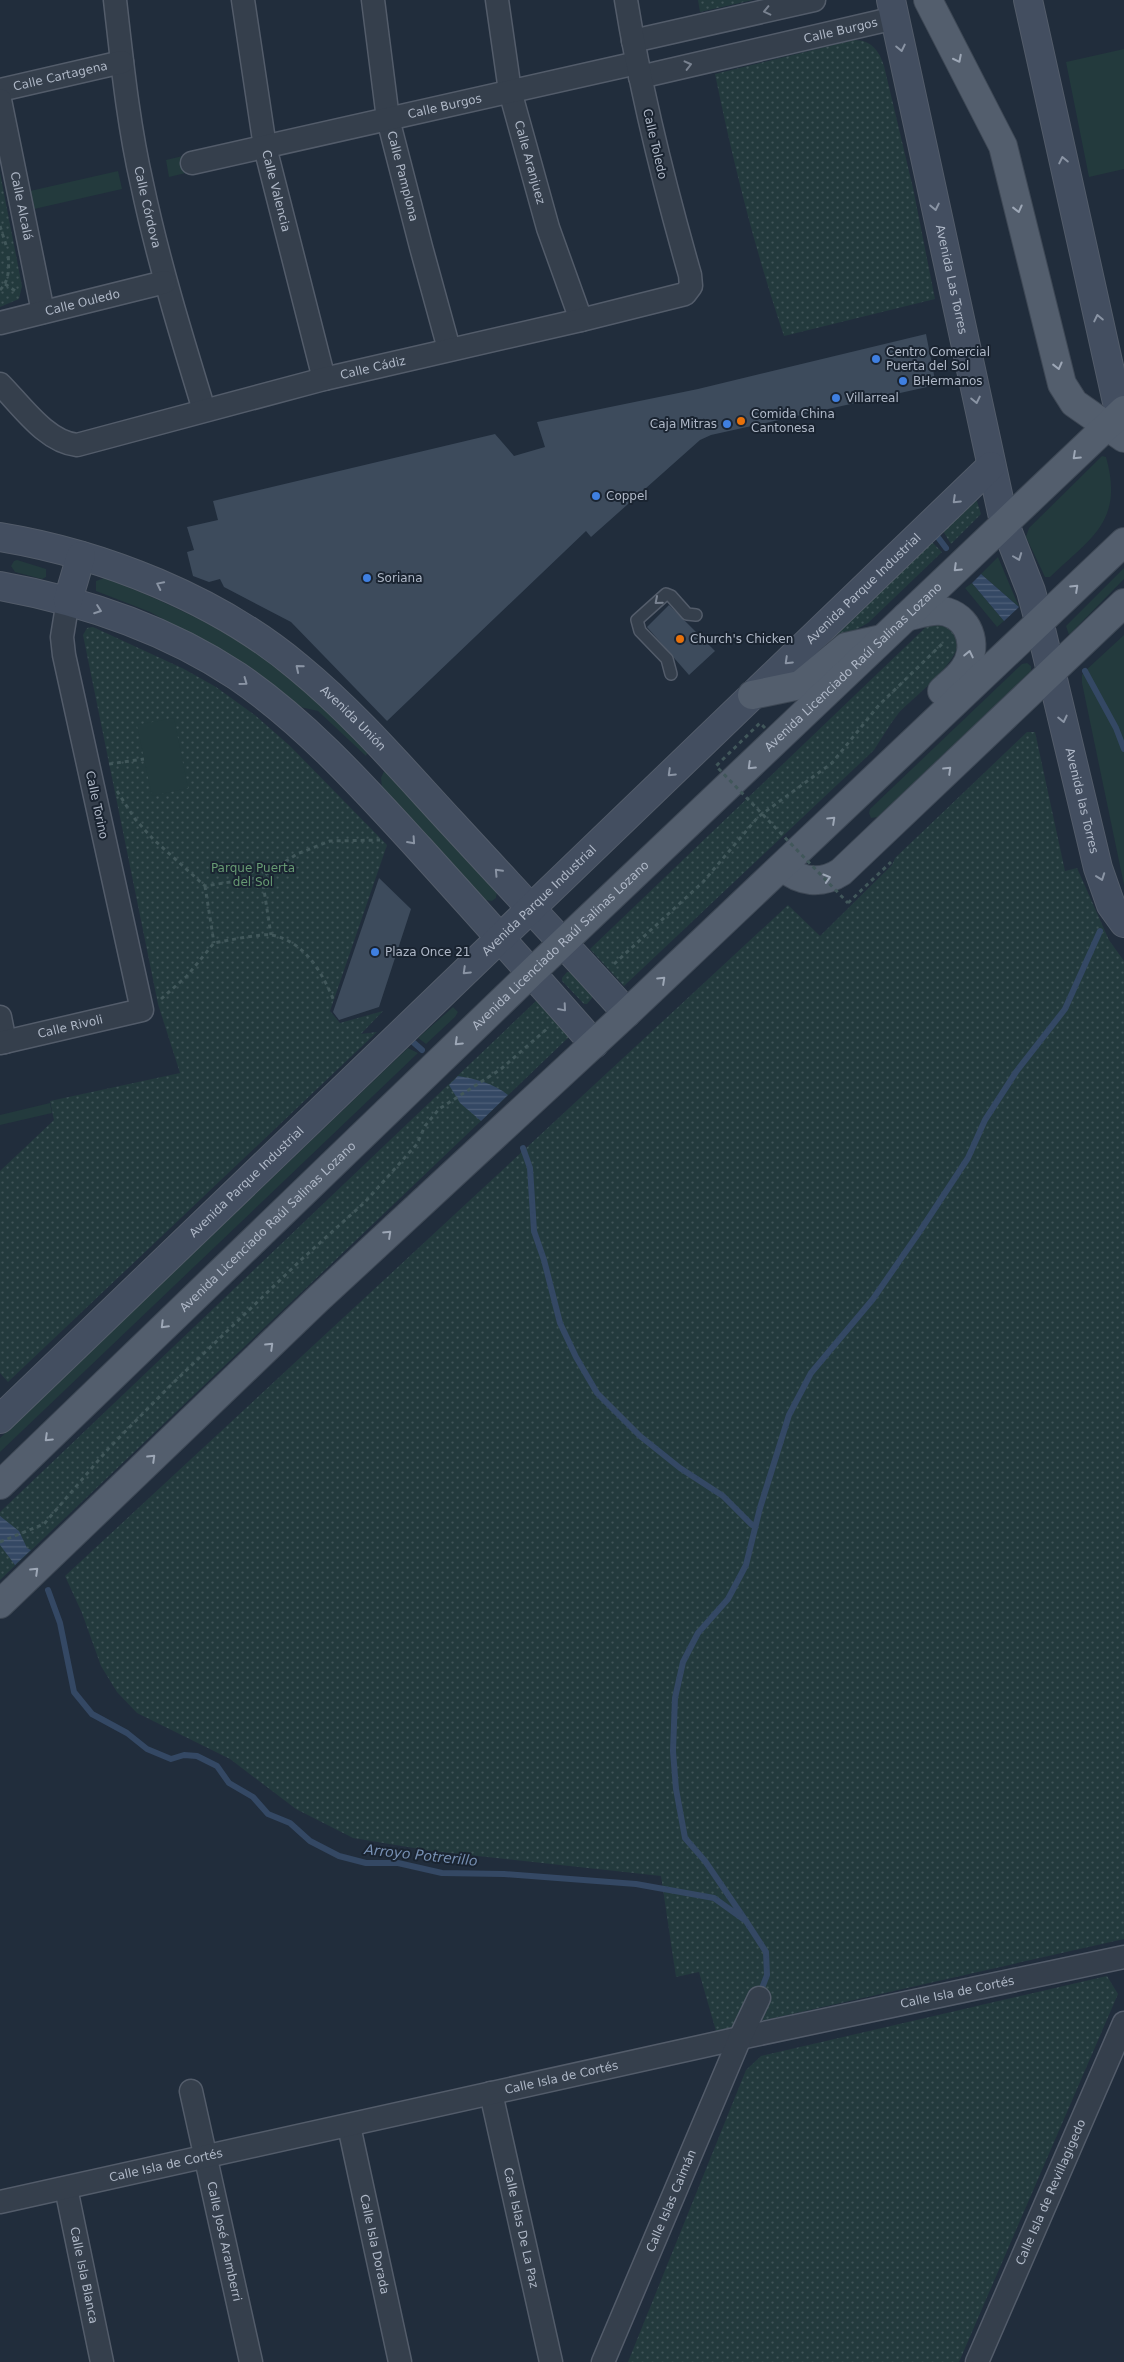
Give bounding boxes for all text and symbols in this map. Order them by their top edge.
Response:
one-way arrow [762,5,771,16]
street label: Calle Burgos [802,15,879,46]
one-way arrow [895,43,906,52]
one-way arrow [952,54,962,63]
street label: Calle Cartagena [12,59,109,94]
one-way arrow [683,61,691,71]
street label: Calle Burgos [406,91,483,121]
street label: Calle Toledo [640,107,670,181]
street label: Calle Aranjuez [512,119,548,206]
street label: Calle Pamplona [384,130,421,223]
street label: Calle Valencia [259,149,293,233]
one-way arrow [1058,155,1069,164]
street label: Calle Córdova [131,165,164,250]
street label: Calle Alcalá [8,170,35,241]
one-way arrow [929,202,940,211]
one-way arrow [1013,204,1023,212]
street label: Avenida Las Torres [933,223,970,336]
street label: Calle Ouledo [44,286,121,319]
one-way arrow [1093,314,1104,323]
place label: Centro Comercial Puerta del Sol [886,345,990,373]
marker: Centro Comercial Puerta del Sol [870,353,882,365]
street label: Calle Cádiz [339,354,407,382]
one-way arrow [1052,362,1063,371]
place label: BHermanos [913,374,983,388]
marker: BHermanos [897,375,909,387]
place label: Villarreal [846,391,899,405]
marker: Villarreal [830,392,842,404]
one-way arrow [971,395,981,404]
place label: Comida China Cantonesa [751,407,835,435]
marker: Comida China Cantonesa [735,415,747,427]
place label: Caja Mitras [650,417,717,431]
marker: Caja Mitras [721,418,733,430]
one-way arrow [1072,450,1081,459]
place label: Coppel [606,489,648,503]
marker: Coppel [590,490,602,502]
one-way arrow [952,494,961,503]
street label: Avenida Parque Industrial [803,530,924,647]
one-way arrow [1012,552,1022,560]
one-way arrow [953,562,962,571]
place label: Soriana [377,571,423,585]
marker: Soriana [361,572,373,584]
street label: Avenida Licenciado Raúl Salinas Lozano [762,580,945,754]
one-way arrow [157,581,166,591]
one-way arrow [1069,585,1078,594]
one-way arrow [655,595,664,604]
one-way arrow [93,604,102,614]
place label: Church's Chicken [690,632,793,646]
marker: Church's Chicken [674,633,686,645]
one-way arrow [963,650,974,659]
one-way arrow [785,655,794,664]
one-way arrow [296,665,305,674]
one-way arrow [238,676,247,684]
street label: Avenida Unión [318,683,389,754]
one-way arrow [1057,715,1068,724]
street label: Avenida las Torres [1063,746,1101,855]
one-way arrow [748,760,757,769]
one-way arrow [942,767,951,776]
one-way arrow [668,768,677,777]
street label: Calle Torino [83,770,111,840]
one-way arrow [826,817,835,826]
one-way arrow [406,835,415,844]
street label: Avenida Parque Industrial [479,842,599,959]
street label: Avenida Licenciado Raúl Salinas Lozano [469,858,652,1033]
park label: Parque Puerta del Sol [211,861,295,889]
one-way arrow [495,869,504,878]
one-way arrow [1095,872,1105,881]
one-way arrow [822,873,831,883]
place label: Plaza Once 21 [385,945,471,959]
marker: Plaza Once 21 [369,946,381,958]
one-way arrow [462,965,471,974]
one-way arrow [657,977,666,986]
one-way arrow [557,1003,566,1012]
street label: Calle Rivoli [36,1012,104,1041]
one-way arrow [455,1036,464,1045]
street label: Avenida Parque Industrial [186,1124,307,1240]
street label: Avenida Licenciado Raúl Salinas Lozano [177,1139,359,1315]
one-way arrow [383,1231,392,1240]
one-way arrow [161,1319,170,1328]
one-way arrow [264,1343,273,1352]
one-way arrow [45,1432,54,1441]
one-way arrow [147,1455,156,1464]
one-way arrow [29,1568,38,1577]
water label: Arroyo Potrerillo [363,1841,478,1869]
street label: Calle Isla de Cortés [899,1973,1015,2011]
street label: Calle Isla de Cortés [503,2058,619,2097]
street label: Calle Isla de Revillagigedo [1013,2117,1088,2267]
street label: Calle Isla de Cortés [108,2146,224,2185]
street label: Calle Islas Caimán [643,2147,699,2254]
street label: Calle Islas De La Paz [501,2166,541,2289]
street label: Calle José Aramberri [204,2180,244,2303]
street label: Calle Isla Dorada [357,2193,392,2296]
street label: Calle Isla Blanca [67,2225,101,2325]

